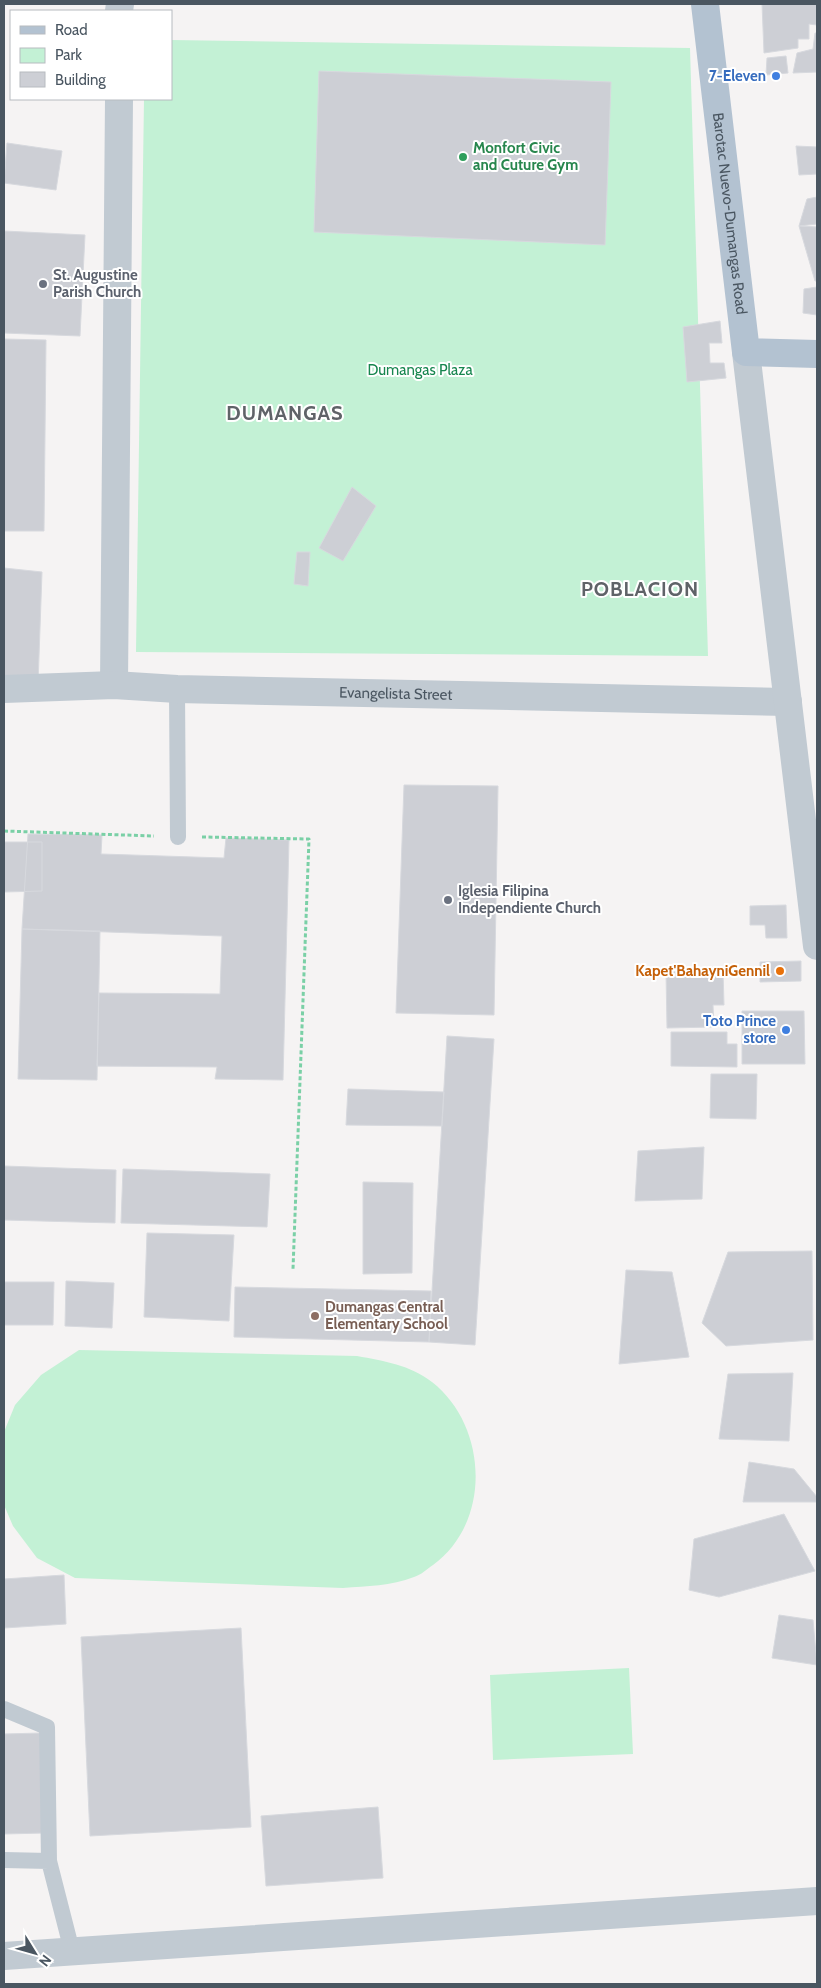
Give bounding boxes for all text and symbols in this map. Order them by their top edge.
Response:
legend [10,10,172,100]
text: Road [55,21,88,39]
text: Park [55,46,82,64]
place label: 7-Eleven [709,67,766,85]
marker: 7-Eleven [770,70,782,82]
text: Building [55,71,106,89]
street label: Barotac Nuevo-Dumangas Road [709,112,751,316]
place label: Monfort Civic and Cuture Gym [473,139,578,174]
marker: Monfort Civic and Cuture Gym [457,151,469,163]
place label: St. Augustine Parish Church [53,266,141,301]
marker: St. Augustine Parish Church [37,278,49,290]
park label: Dumangas Plaza [367,361,473,379]
district label: DUMANGAS [226,401,344,425]
district label: POBLACION [581,577,699,601]
street label: Evangelista Street [339,683,453,704]
place label: Iglesia Filipina Independiente Church [458,882,601,917]
marker: Iglesia Filipina Independiente Church [442,894,454,906]
place label: Kapet'BahayniGennil [635,962,770,980]
marker: Kapet'BahayniGennil [774,965,786,977]
place label: Toto Prince store [703,1012,776,1047]
marker: Toto Prince store [780,1024,792,1036]
place label: Dumangas Central Elementary School [325,1298,448,1333]
marker: Dumangas Central Elementary School [309,1310,321,1322]
north arrow [10,1928,60,1978]
text: N [35,1951,56,1970]

